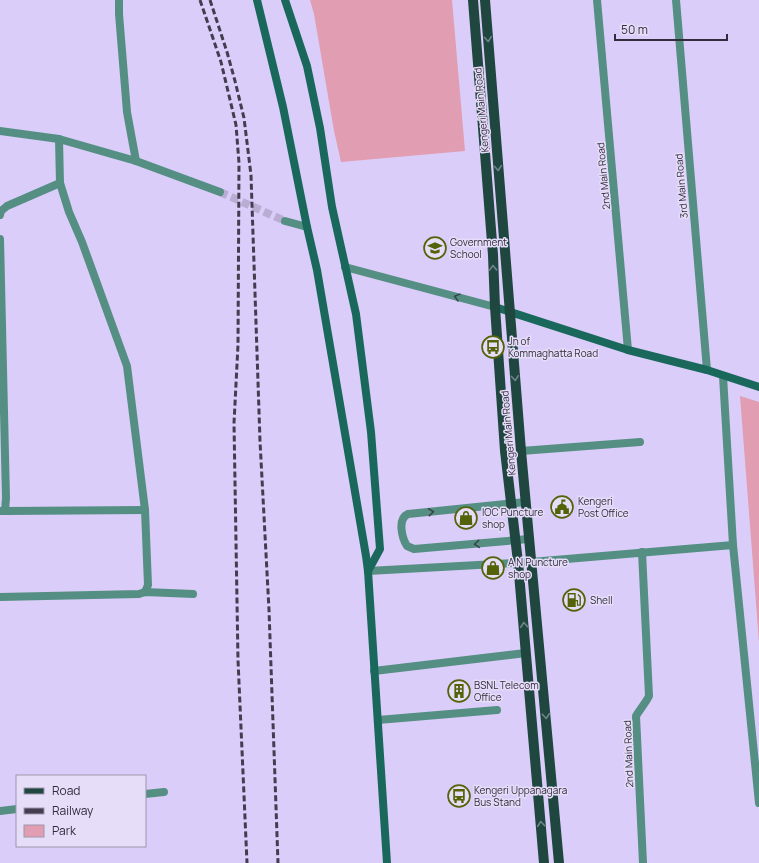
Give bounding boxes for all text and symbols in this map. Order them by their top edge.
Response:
scale bar [615,16,727,42]
text: 50 m [621,21,648,38]
one-way arrow [483,36,492,42]
street label: Kengeri Main Road [470,67,492,153]
street label: 2nd Main Road [593,142,613,210]
street label: 3rd Main Road [671,153,691,219]
one-way arrow [494,165,503,171]
school or university icon: Government School [422,235,448,261]
place label: Government School [450,235,507,261]
one-way arrow [489,265,498,271]
one-way arrow [454,293,461,302]
bus stop icon: Jn of Kommaghatta Road [480,334,506,360]
place label: Jn of Kommaghatta Road [508,334,598,360]
one-way arrow [510,375,519,381]
street label: Kengeri Main Road [497,390,519,476]
public building icon: Kengeri Post Office [549,494,575,520]
place label: Kengeri Post Office [578,494,629,520]
shop icon: IOC Puncture shop [453,505,479,531]
place label: IOC Puncture shop [482,505,544,531]
one-way arrow [428,507,434,516]
one-way arrow [473,539,480,548]
shop icon: A N Puncture shop [480,555,506,581]
place label: A N Puncture shop [508,555,568,581]
fuel station icon: Shell [561,587,587,613]
place label: Shell [590,593,613,607]
one-way arrow [519,622,528,628]
building icon: BSNL Telecom Office [446,678,472,704]
place label: BSNL Telecom Office [474,678,539,704]
one-way arrow [541,713,550,719]
street label: 2nd Main Road [620,720,636,788]
legend [16,775,146,847]
text: Road [52,782,80,799]
bus stop icon: Kengeri Uppanagara Bus Stand [446,783,472,809]
place label: Kengeri Uppanagara Bus Stand [474,783,567,809]
text: Railway [52,802,94,819]
one-way arrow [537,821,546,827]
text: Park [52,822,77,839]

